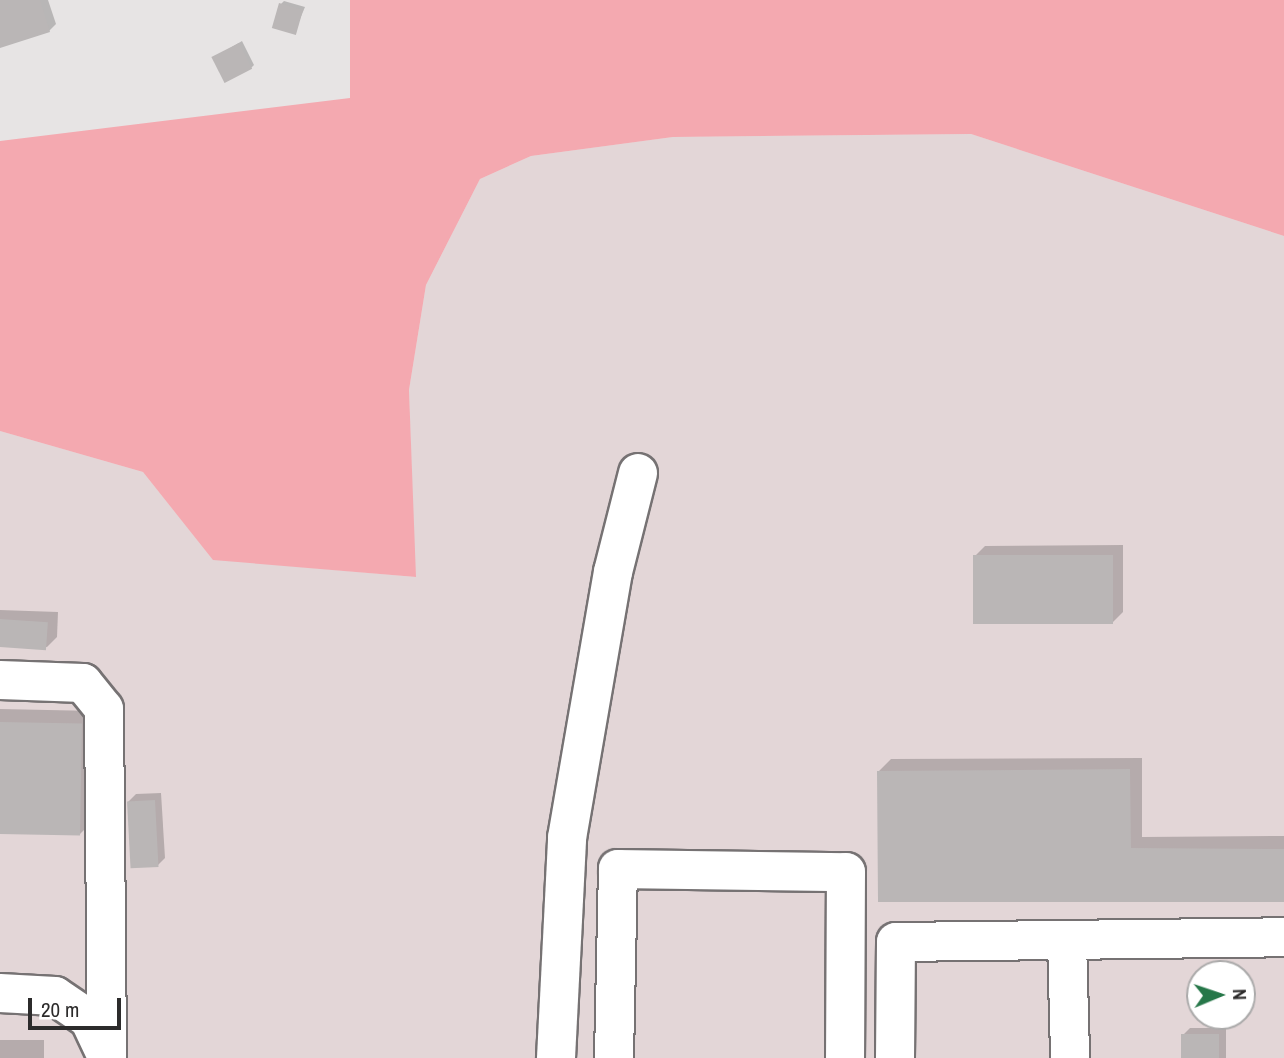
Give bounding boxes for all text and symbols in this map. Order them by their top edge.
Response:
north arrow [1186,960,1256,1030]
scale bar [32,984,124,1028]
text: N [1227,988,1253,1000]
text: 20 m [41,995,79,1024]

